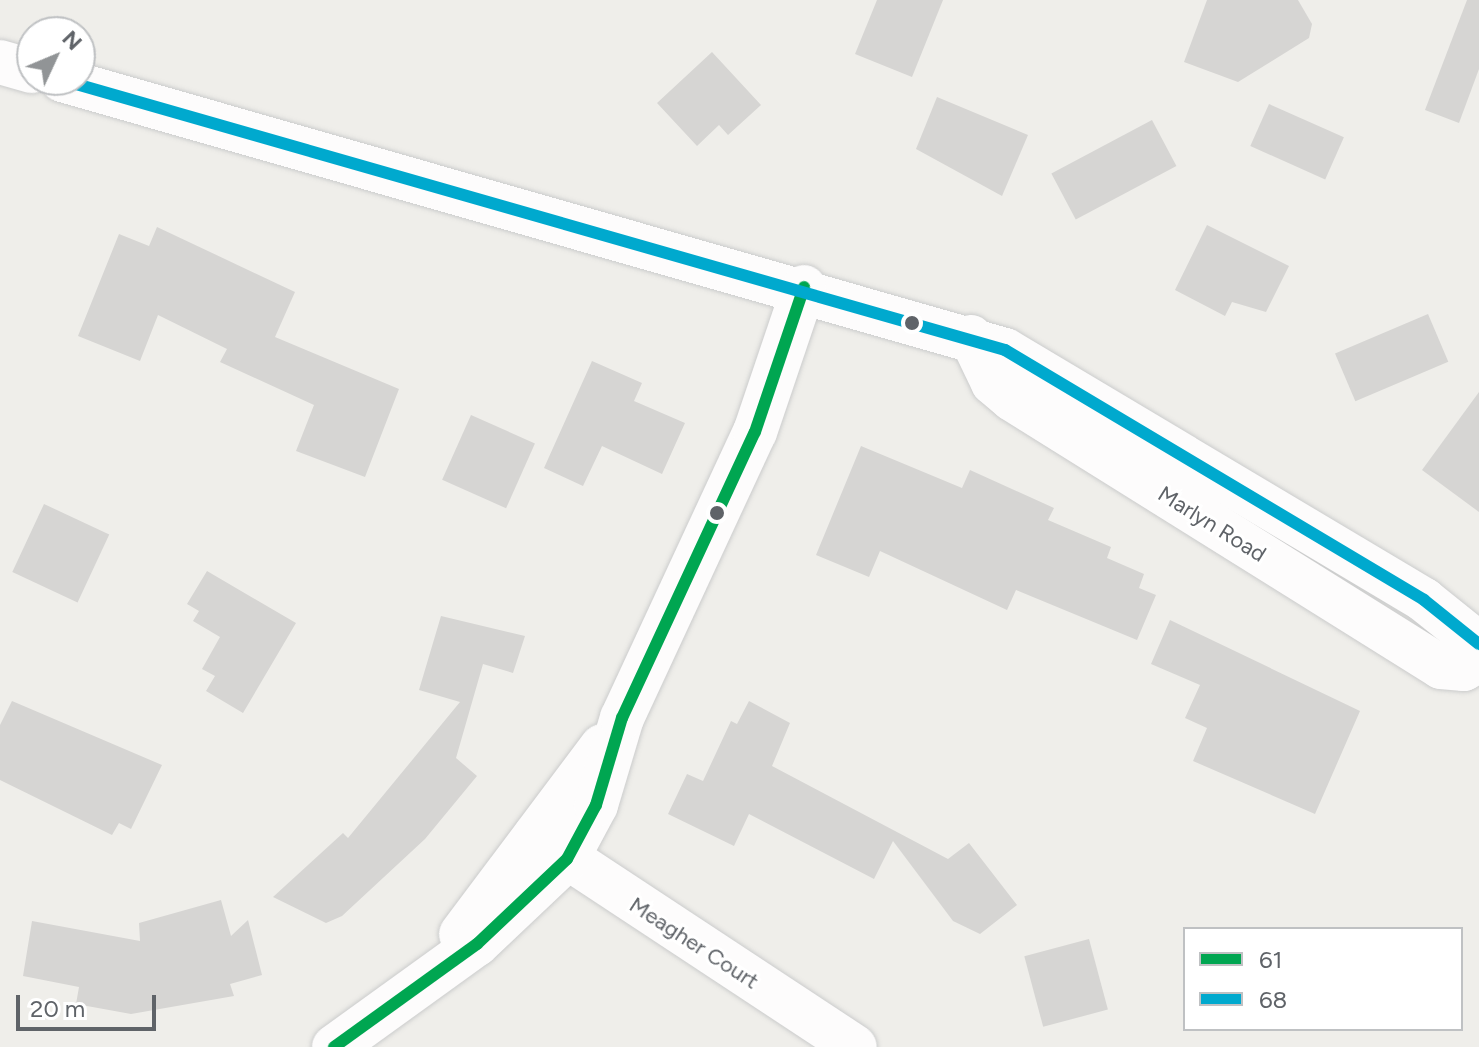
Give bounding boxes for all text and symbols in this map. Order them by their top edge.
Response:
north arrow [16,16,96,96]
text: N [57,25,88,56]
unlabelled marker [904,315,920,331]
street label: Marlyn Road [1153,480,1271,568]
unlabelled marker [709,505,725,521]
street label: Meagher Court [625,891,763,995]
legend [1183,927,1463,1031]
text: 61 [1259,945,1283,974]
scale bar [20,979,160,1029]
text: 68 [1259,985,1287,1014]
text: 20 m [30,994,85,1023]

